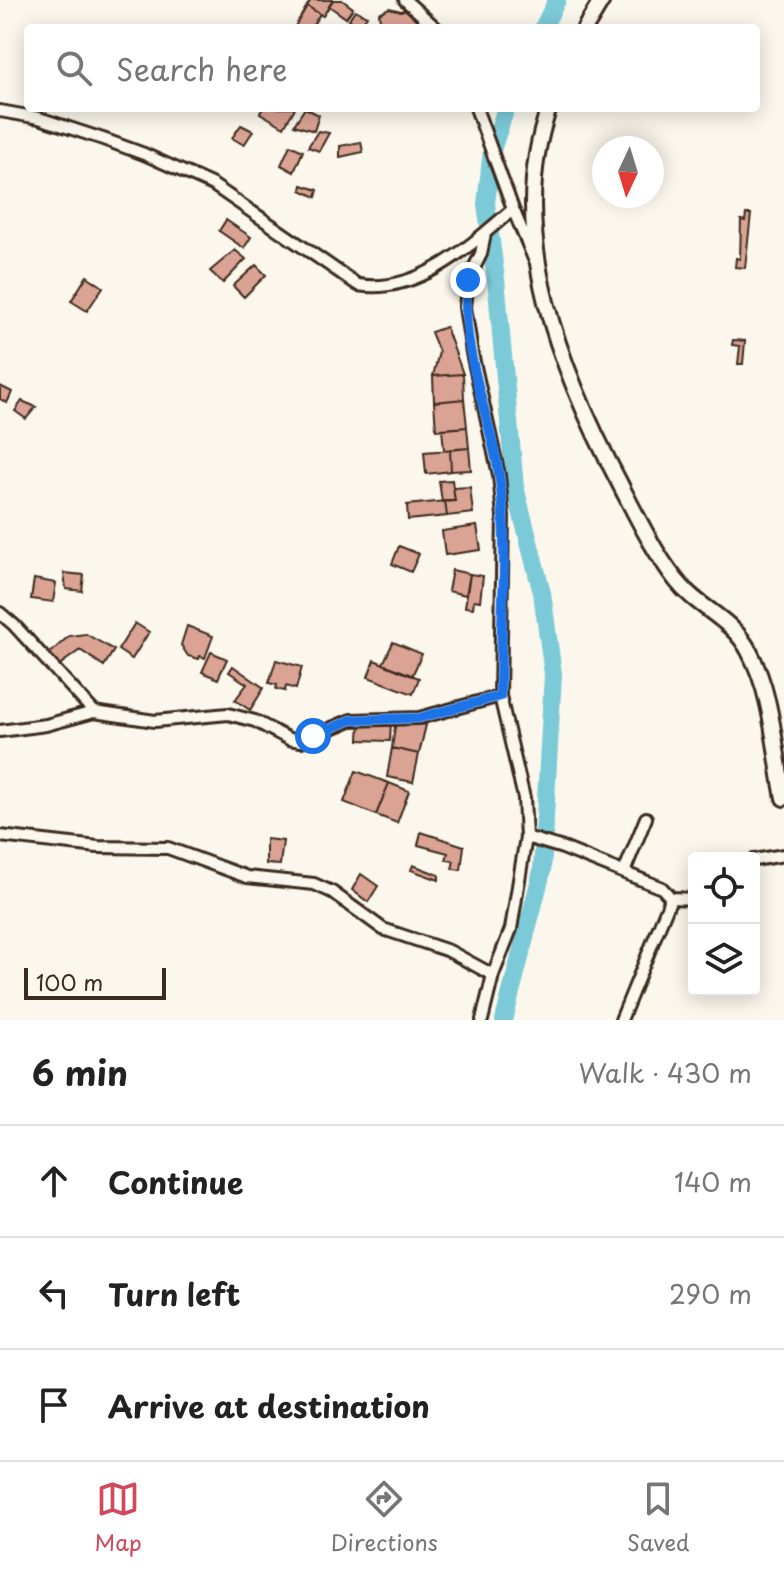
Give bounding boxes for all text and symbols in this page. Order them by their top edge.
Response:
search box [24,24,760,112]
icon: search [52,46,96,90]
text: Search here [116,46,288,91]
north arrow [592,136,664,208]
route end [450,262,486,298]
route start [295,718,331,754]
map controls [688,852,760,996]
button: locate [688,852,760,924]
button: layers [688,924,760,996]
scale bar [24,964,166,1000]
text: 100 m [36,965,103,998]
text: 6 min [32,1046,128,1098]
text: Walk · 430 m [579,1053,752,1092]
icon: ahead [32,1159,76,1203]
text: Continue [108,1159,243,1204]
text: 140 m [674,1162,752,1201]
icon: left [32,1271,76,1315]
text: Turn left [108,1271,240,1316]
text: 290 m [669,1274,752,1313]
icon: arrive [32,1383,76,1427]
text: Arrive at destination [108,1383,430,1428]
tab: Map [95,1477,142,1558]
tab: Directions [331,1477,438,1558]
tab: Saved [627,1477,689,1558]

